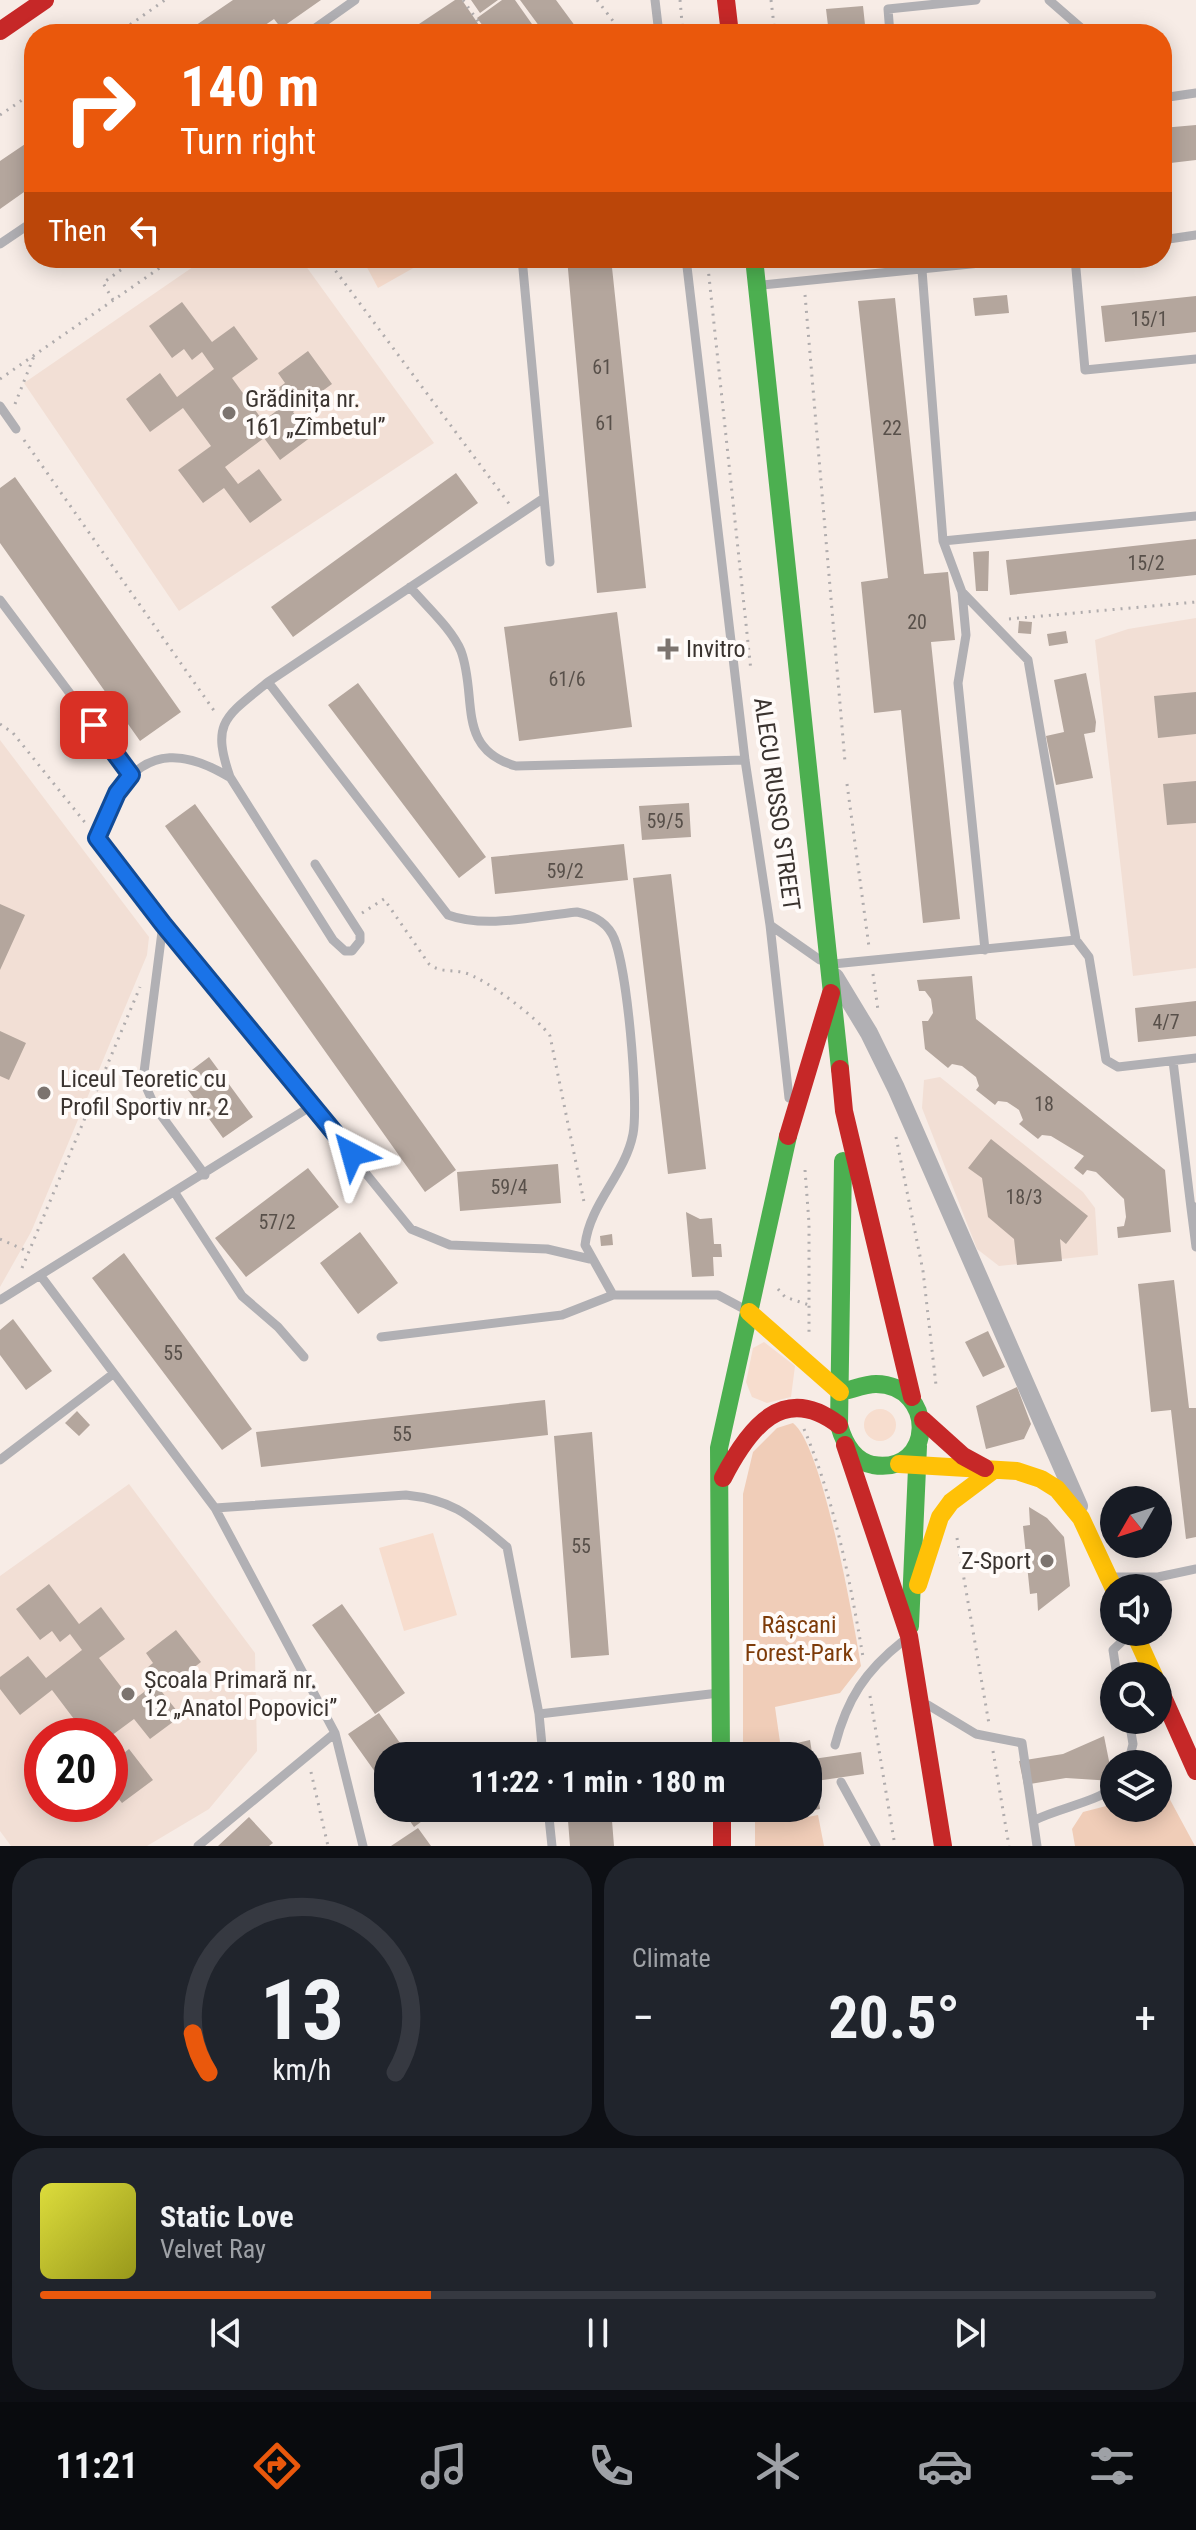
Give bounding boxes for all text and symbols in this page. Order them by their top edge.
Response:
text: 140 m [180,54,319,120]
icon: right [48,56,152,160]
text: Turn right [180,121,316,163]
icon: left [123,208,167,252]
text: Then [48,213,107,248]
house number: 15/1 [1130,307,1168,331]
house number: 61 [592,355,612,379]
place label: Grădinița nr. 161 „Zîmbetul” [245,385,386,441]
marker: Grădinița nr. 161 „Zîmbetul” [220,404,238,422]
house number: 61 [595,411,615,435]
house number: 22 [882,416,902,440]
house number: 15/2 [1127,551,1165,575]
house number: 20 [907,610,927,634]
place label: Invitro [686,635,746,663]
marker: Invitro [657,638,679,660]
house number: 61/6 [548,667,586,691]
pin [60,691,128,759]
street label: ALECU RUSSO STREET [748,696,806,912]
icon: arrive [72,703,116,747]
house number: 59/5 [646,809,684,833]
house number: 59/2 [546,859,584,883]
house number: 4/7 [1152,1010,1180,1034]
place label: Liceul Teoretic cu Profil Sportiv nr. 2 [60,1065,229,1121]
marker: Liceul Teoretic cu Profil Sportiv nr. 2 [35,1084,53,1102]
house number: 18 [1034,1092,1054,1116]
position arrow [310,1112,394,1196]
house number: 59/4 [490,1175,528,1199]
house number: 18/3 [1005,1185,1043,1209]
house number: 57/2 [258,1210,296,1234]
house number: 55 [163,1341,183,1365]
house number: 55 [392,1422,412,1446]
north arrow [1100,1486,1172,1558]
map controls [1100,1486,1172,1822]
house number: 55 [571,1534,591,1558]
place label: Z-Sport [961,1547,1031,1575]
marker: Z-Sport [1038,1552,1056,1570]
button: sound [1100,1574,1172,1646]
park label: Râșcani Forest-Park [745,1611,853,1667]
button: search [1100,1662,1172,1734]
place label: Școala Primară nr. 12 „Anatol Popovici” [144,1666,337,1722]
marker: Școala Primară nr. 12 „Anatol Popovici” [119,1685,137,1703]
speed limit sign: 20 [24,1718,128,1822]
button: layers [1100,1750,1172,1822]
text: 11:22 · 1 min · 180 m [471,1764,725,1799]
text: Climate [632,1943,711,1973]
text: 13 [260,1962,344,2059]
text: 20.5° [828,1982,960,2053]
text: − [632,1992,654,2044]
text: + [1134,1992,1156,2044]
text: km/h [273,2053,331,2087]
text: Static Love [160,2199,294,2234]
text: Velvet Ray [160,2234,266,2264]
icon: previous [204,2311,248,2355]
icon: pause [576,2311,620,2355]
icon: next [948,2311,992,2355]
icon: directions [249,2438,305,2494]
icon: music [416,2438,472,2494]
icon: phone [583,2438,639,2494]
icon: climate [750,2438,806,2494]
icon: car [917,2438,973,2494]
icon: filters [1084,2438,1140,2494]
text: 11:21 [56,2445,138,2487]

